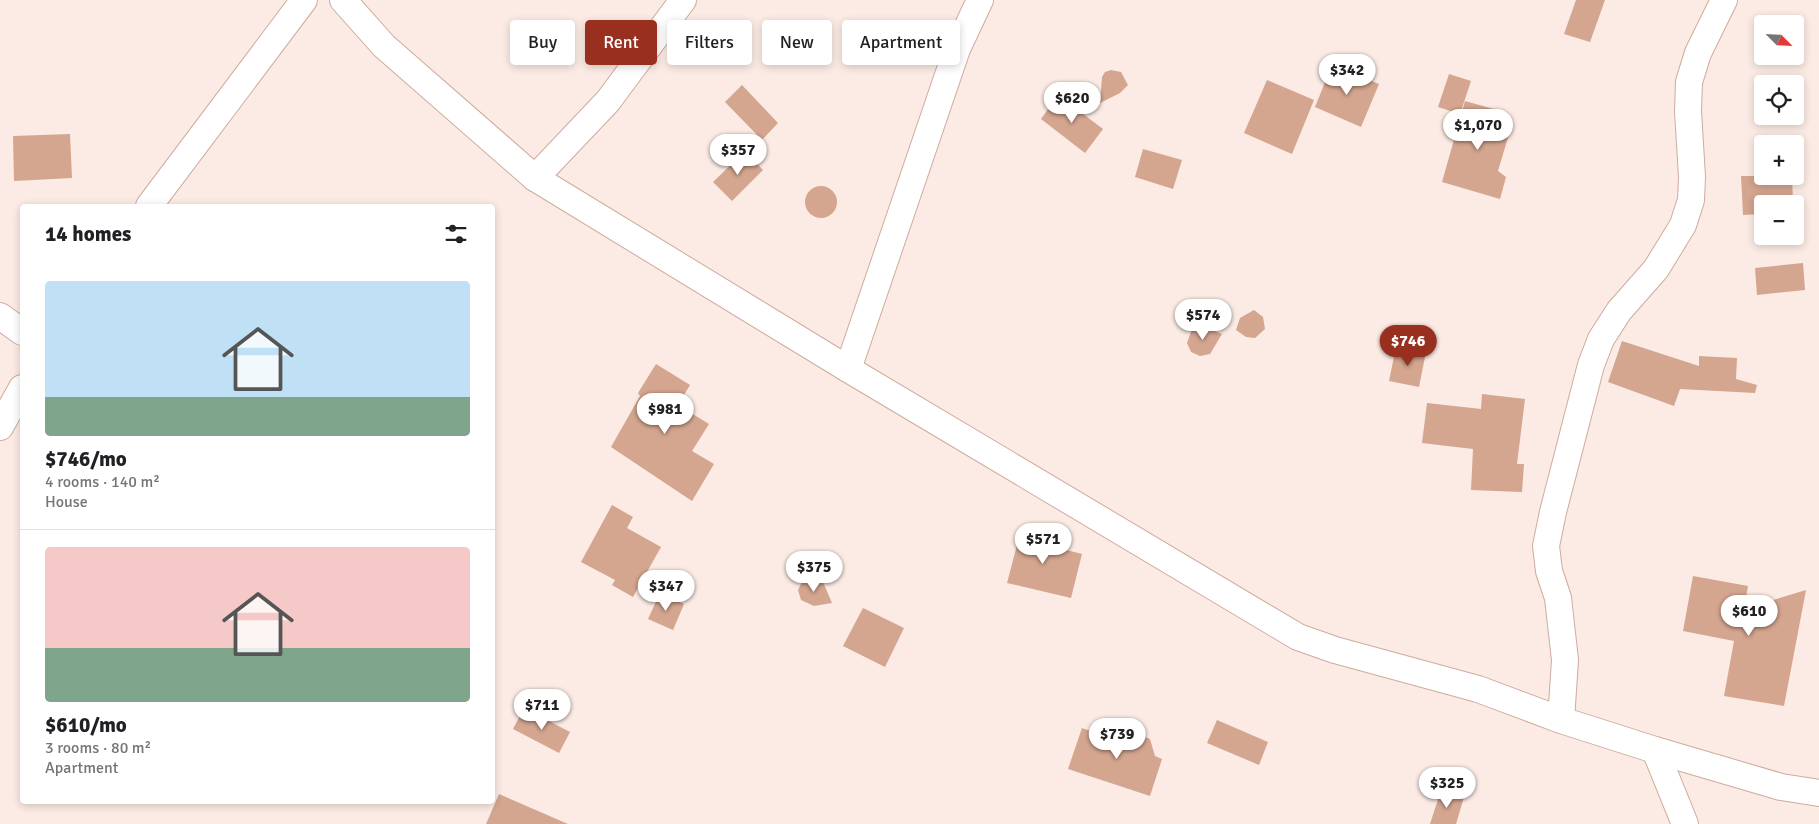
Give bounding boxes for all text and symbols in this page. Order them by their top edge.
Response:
north arrow [1754,15,1804,65]
map controls [1754,15,1804,245]
chip: Buy [510,20,575,65]
chip: Rent [585,20,657,65]
chip: Filters [667,20,752,65]
chip: New [762,20,832,65]
chip: Apartment [842,20,960,65]
pin: $342 [1317,54,1377,96]
text: $342 [1330,60,1364,80]
button: locate [1754,75,1804,125]
pin: $620 [1042,82,1102,124]
text: $620 [1055,88,1089,108]
pin: $1,070 [1437,108,1519,151]
text: $1,070 [1454,115,1502,135]
pin: $357 [708,134,768,176]
button: + [1754,135,1804,185]
text: $357 [721,140,755,160]
button: − [1754,195,1804,245]
icon: filters [442,220,470,248]
text: 14 homes [45,221,131,247]
pin: $574 [1173,298,1233,341]
text: $574 [1186,305,1220,325]
icon: home [213,314,303,404]
pin: $746 [1378,324,1438,367]
text: $746 [1391,331,1425,351]
pin: $981 [635,392,695,435]
text: $981 [648,399,682,419]
text: $746/mo [45,446,127,472]
text: 4 rooms · 140 m² [45,472,160,492]
text: House [45,492,88,512]
pin: $571 [1013,522,1073,565]
text: $571 [1026,529,1060,549]
pin: $375 [784,550,844,593]
text: $375 [797,557,831,577]
pin: $347 [636,570,696,612]
text: $347 [649,576,683,596]
icon: home [213,579,303,669]
pin: $610 [1719,594,1779,637]
text: $610 [1732,601,1766,621]
pin: $711 [512,688,572,731]
text: $711 [525,695,559,715]
text: $610/mo [45,712,127,738]
pin: $739 [1087,718,1147,760]
text: $739 [1100,724,1134,744]
text: 3 rooms · 80 m² [45,738,151,758]
text: Apartment [45,758,118,778]
pin: $325 [1417,766,1477,809]
text: $325 [1430,773,1464,793]

